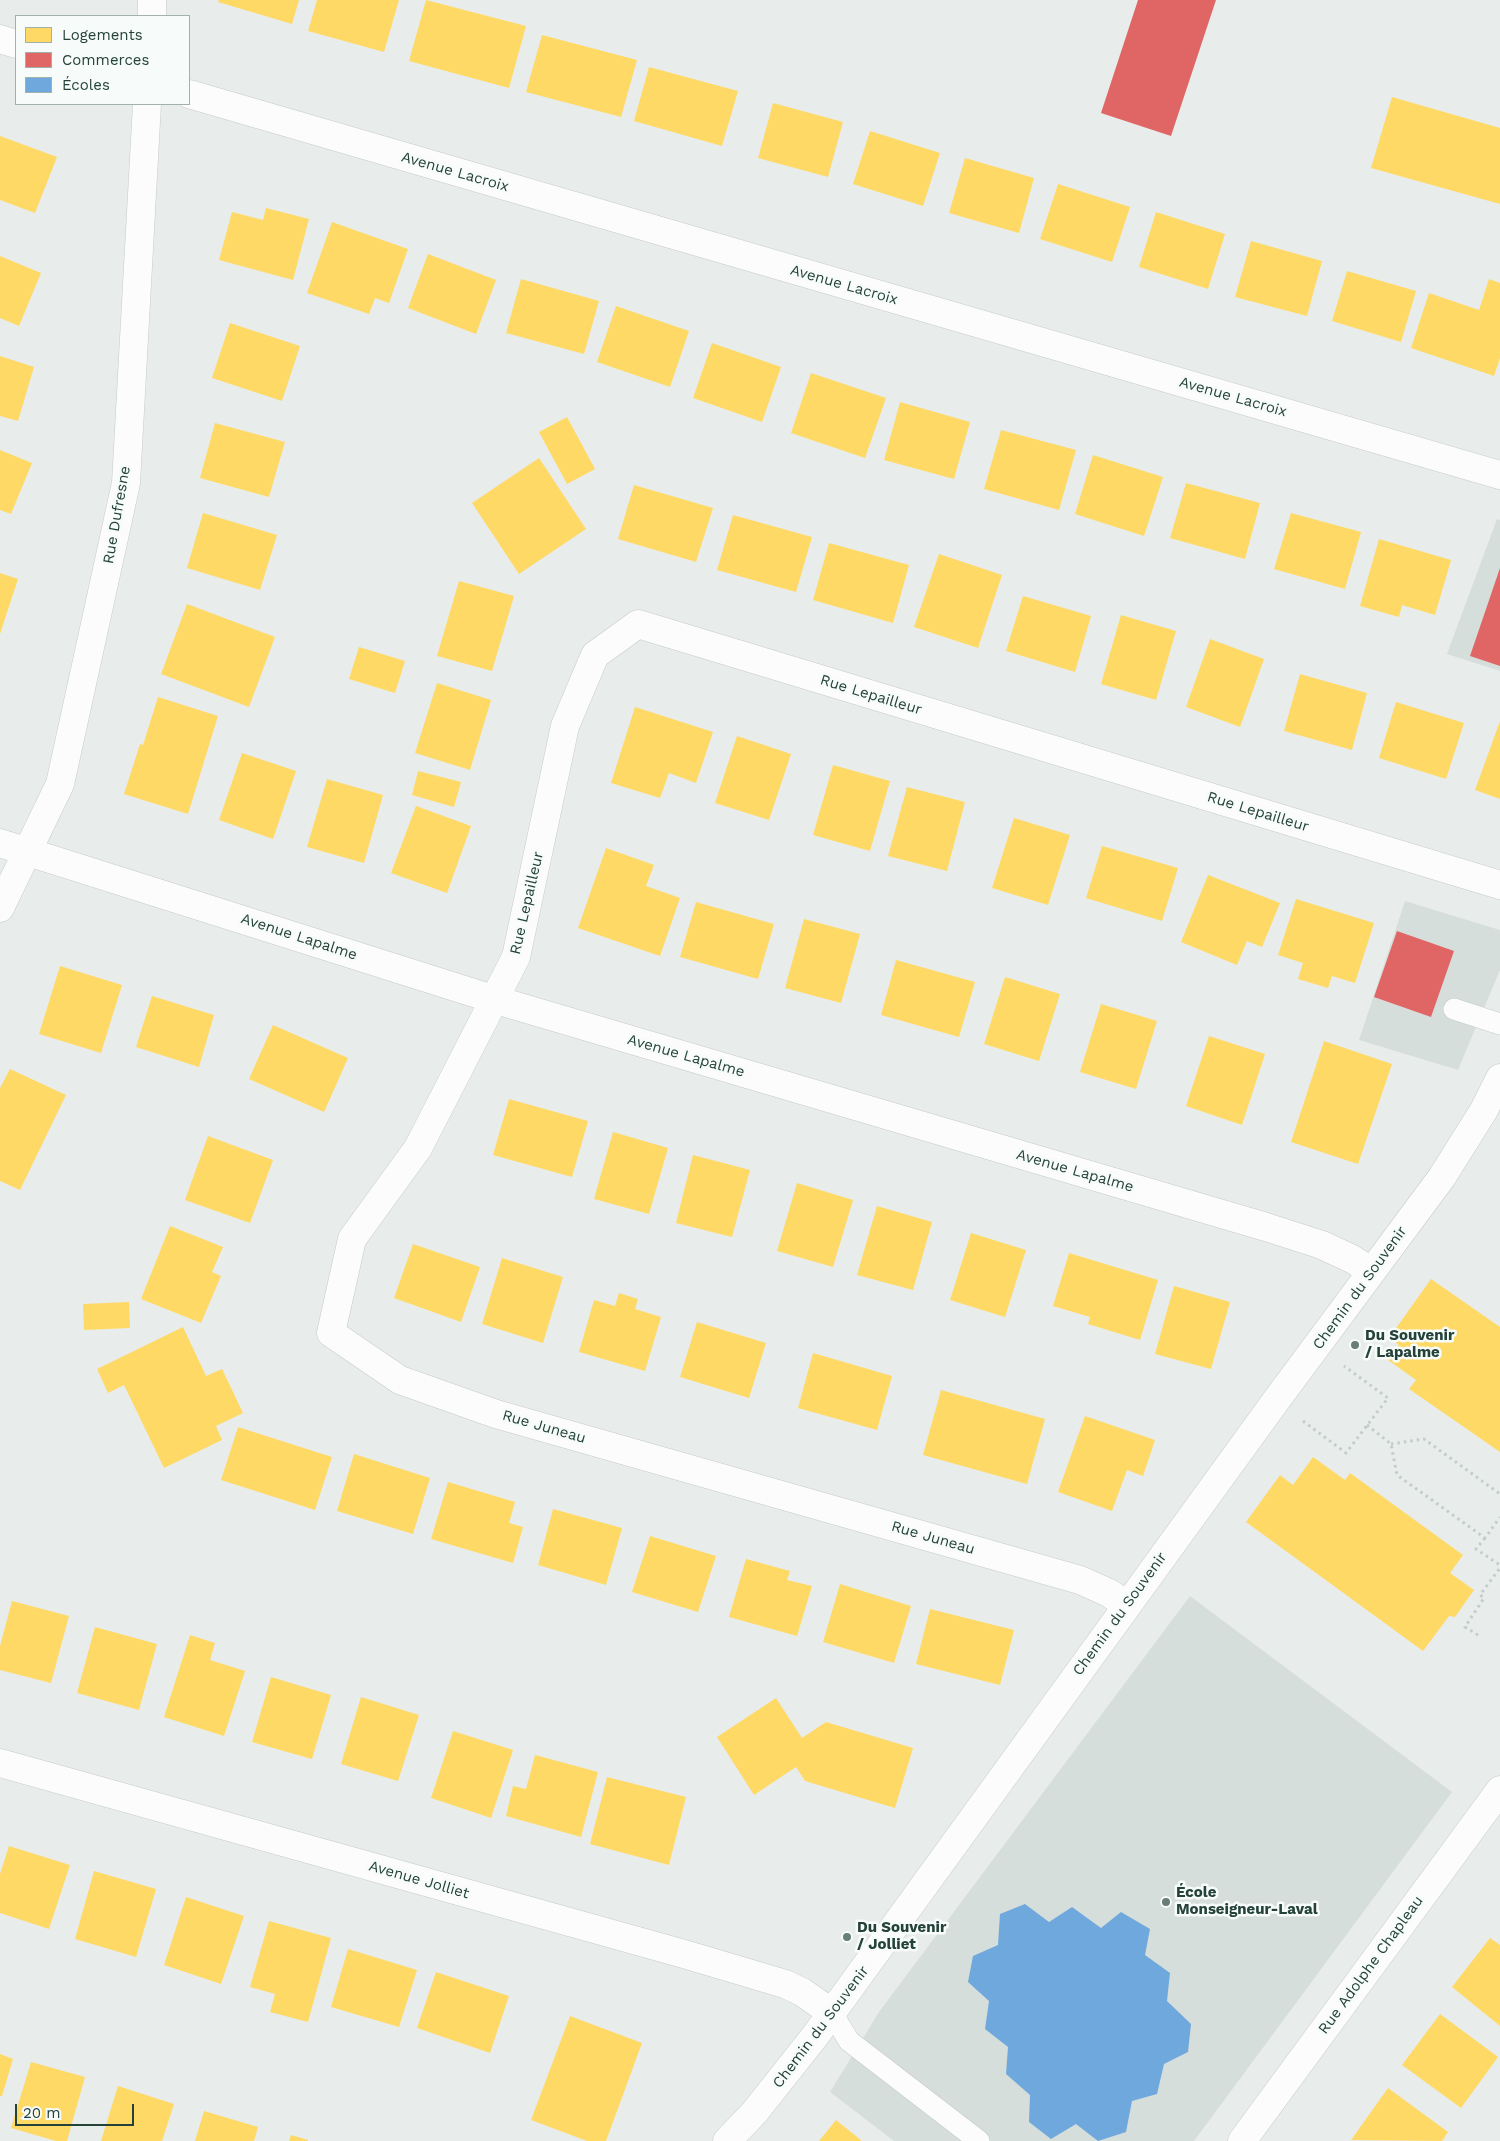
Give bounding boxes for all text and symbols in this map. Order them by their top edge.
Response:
legend [15,15,190,105]
text: Logements [62,26,143,44]
text: Commerces [62,51,149,69]
text: Écoles [62,76,110,94]
street label: Avenue Lacroix [399,148,511,196]
street label: Avenue Lacroix [788,261,900,309]
street label: Avenue Lacroix [1177,373,1289,421]
street label: Rue Dufresne [100,465,134,565]
street label: Rue Lepailleur [818,671,924,719]
street label: Rue Lepailleur [1205,788,1311,836]
street label: Rue Lepailleur [506,850,548,956]
street label: Avenue Lapalme [239,910,359,964]
street label: Avenue Lapalme [625,1031,747,1081]
street label: Avenue Lapalme [1014,1146,1136,1196]
street label: Chemin du Souvenir [1309,1223,1411,1353]
place label: Du Souvenir / Lapalme [1365,1327,1454,1362]
marker: Du Souvenir / Lapalme [1349,1339,1361,1351]
street label: Rue Juneau [500,1406,588,1448]
street label: Rue Juneau [889,1517,977,1559]
street label: Chemin du Souvenir [1069,1549,1171,1679]
street label: Avenue Jolliet [367,1857,471,1903]
place label: École Monseigneur-Laval [1176,1884,1318,1919]
street label: Rue Adolphe Chapleau [1315,1892,1427,2038]
marker: École Monseigneur-Laval [1160,1896,1172,1908]
place label: Du Souvenir / Jolliet [857,1919,946,1954]
marker: Du Souvenir / Jolliet [841,1931,853,1943]
street label: Chemin du Souvenir [769,1962,873,2092]
scale bar [18,2094,136,2126]
text: 20 m [23,2104,61,2122]

